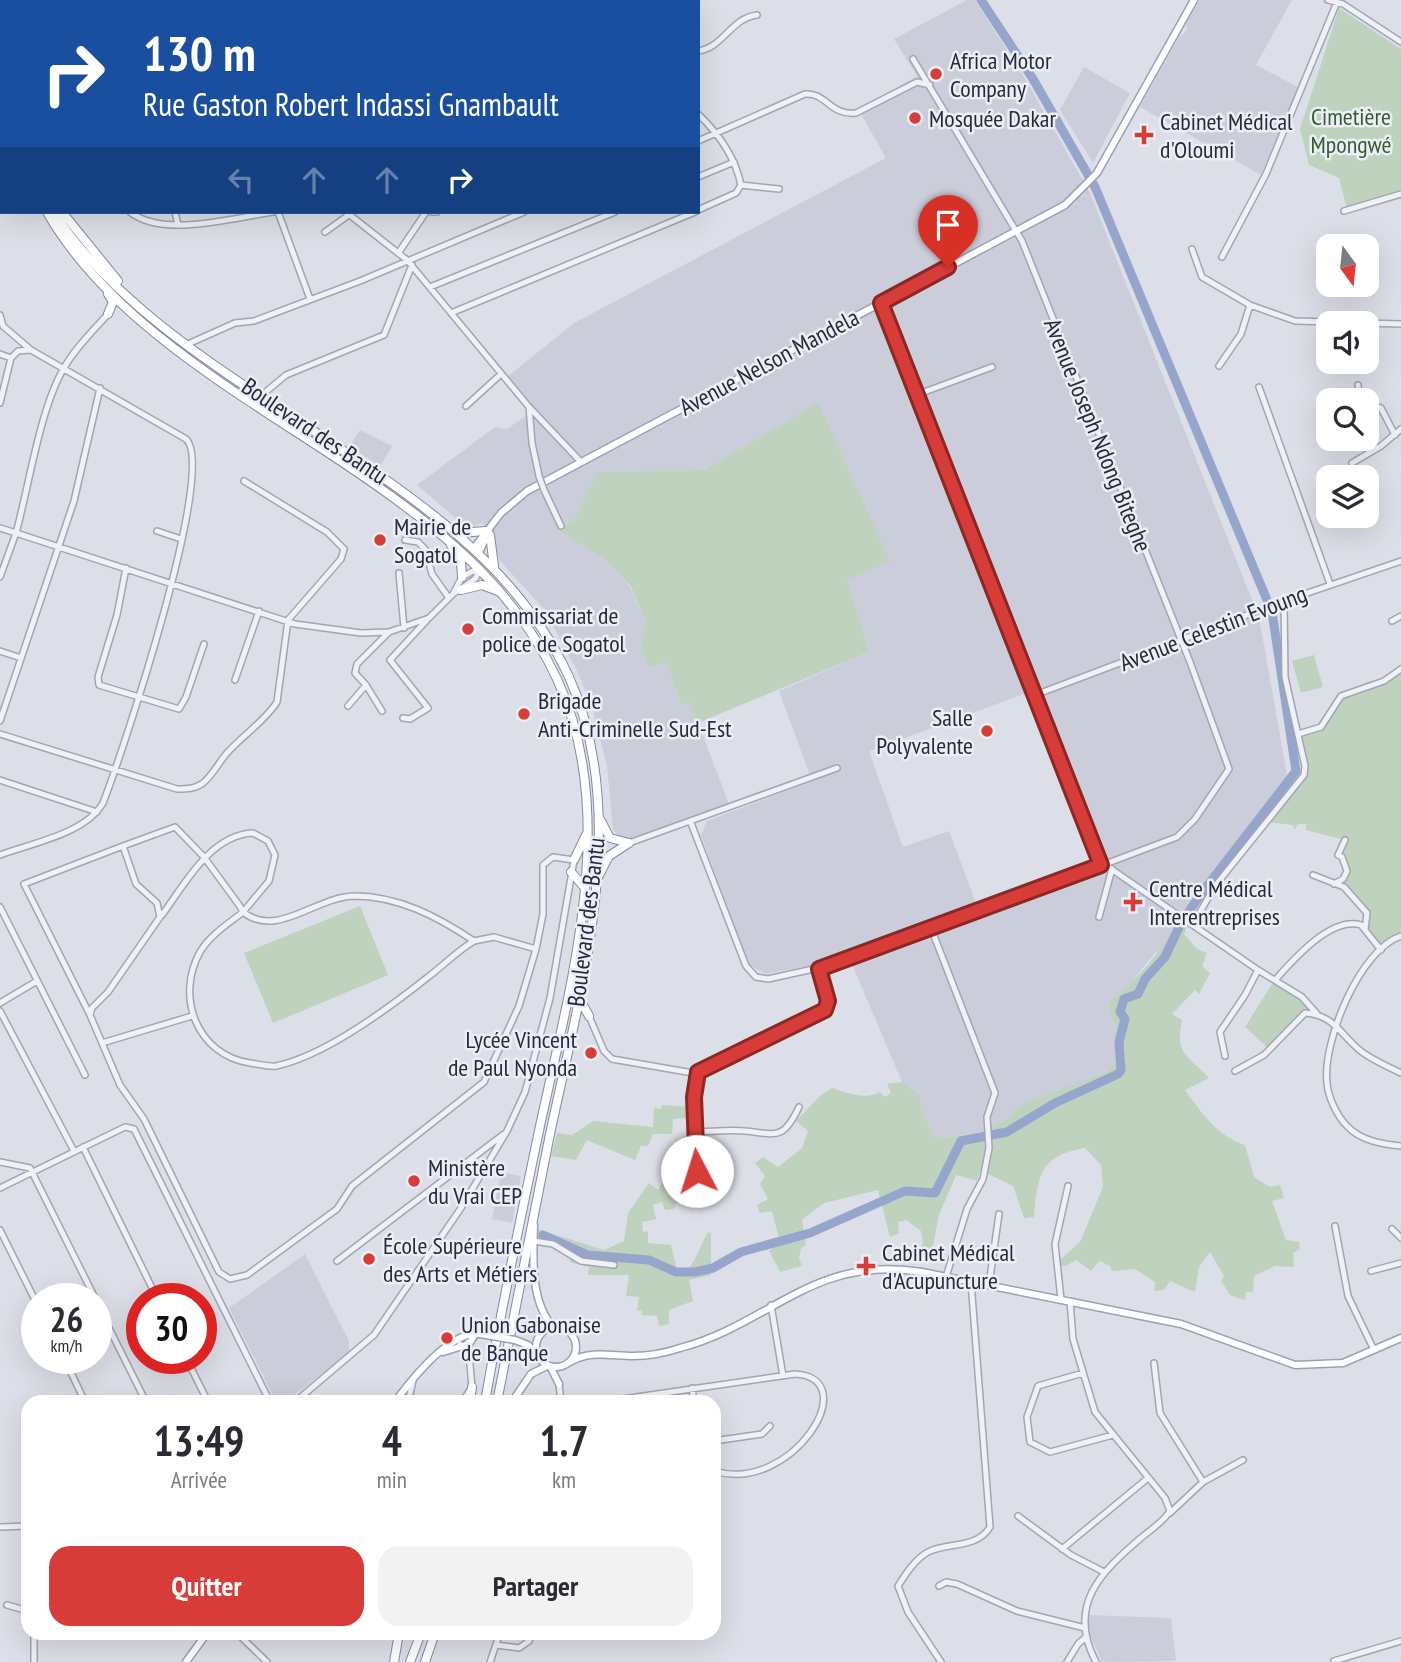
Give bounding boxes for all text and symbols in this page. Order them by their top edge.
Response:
text: 130 m [143,21,256,85]
icon: right [28,28,119,119]
place label: Africa Motor Company [950,45,1052,104]
marker: Africa Motor Company [928,66,944,82]
text: Rue Gaston Robert Indassi Gnambault [143,83,559,125]
park label: Cimetière Mpongwé [1311,101,1391,160]
place label: Mosquée Dakar [929,103,1056,134]
place label: Cabinet Médical d'Oloumi [1160,106,1293,165]
marker: Mosquée Dakar [907,110,923,126]
marker: Cabinet Médical d'Oloumi [1134,125,1154,145]
icon: left [222,161,260,199]
icon: ahead [295,161,333,199]
icon: ahead [368,161,406,199]
icon: right [441,161,479,199]
pin [918,195,978,267]
icon: arrive [929,206,967,244]
north arrow [1316,234,1379,298]
map controls [1316,234,1379,528]
street label: Avenue Nelson Mandela [674,302,864,422]
button: sound [1316,311,1379,374]
street label: Avenue Joseph Ndong Biteghe [1037,314,1159,556]
street label: Boulevard des Bantu [236,371,394,491]
button: search [1316,388,1379,451]
button: layers [1316,465,1379,528]
place label: Mairie de Sogatol [394,511,471,570]
marker: Mairie de Sogatol [372,532,388,548]
street label: Avenue Celestin Evoung [1115,578,1311,678]
place label: Commissariat de police de Sogatol [482,600,626,659]
marker: Commissariat de police de Sogatol [460,621,476,637]
place label: Brigade Anti-Criminelle Sud-Est [538,685,732,744]
place label: Salle Polyvalente [876,702,973,761]
marker: Brigade Anti-Criminelle Sud-Est [516,706,532,722]
marker: Salle Polyvalente [979,723,995,739]
street label: Boulevard des Bantu [560,836,612,1008]
place label: Centre Médical Interentreprises [1149,873,1280,932]
marker: Centre Médical Interentreprises [1123,892,1143,912]
place label: Lycée Vincent de Paul Nyonda [448,1024,577,1083]
marker: Lycée Vincent de Paul Nyonda [583,1045,599,1061]
position arrow [660,1134,734,1208]
place label: Ministère du Vrai CEP [428,1152,522,1211]
marker: Ministère du Vrai CEP [406,1173,422,1189]
place label: École Supérieure des Arts et Métiers [383,1230,537,1289]
place label: Cabinet Médical d'Acupuncture [882,1237,1015,1296]
marker: École Supérieure des Arts et Métiers [361,1251,377,1267]
marker: Cabinet Médical d'Acupuncture [856,1256,876,1276]
speed limit sign: 30 [126,1283,217,1374]
text: 26 [50,1296,83,1342]
place label: Union Gabonaise de Banque [461,1309,601,1368]
marker: Union Gabonaise de Banque [439,1330,455,1346]
text: km/h [51,1334,82,1357]
text: 13:49 [154,1413,244,1468]
text: 4 [382,1413,402,1468]
text: 1.7 [539,1413,588,1468]
text: Arrivée [171,1465,227,1494]
text: min [377,1465,407,1494]
text: km [552,1465,576,1494]
button: Quitter [49,1546,364,1626]
button: Partager [378,1546,693,1626]

